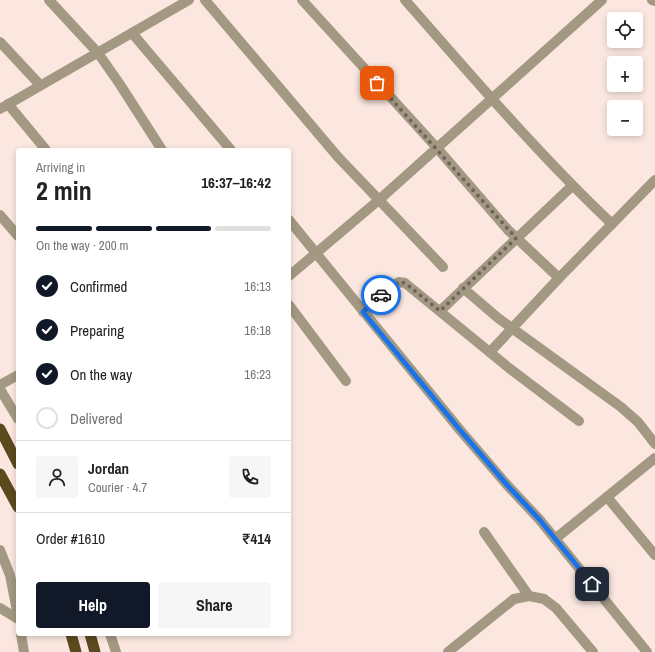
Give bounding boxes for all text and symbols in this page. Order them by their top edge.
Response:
map controls [607,12,643,136]
button: locate [607,12,643,48]
button: + [607,56,643,92]
pin [360,66,394,100]
icon: bag [366,72,388,94]
button: − [607,100,643,136]
text: Arriving in [36,159,85,176]
text: 16:37–16:42 [201,172,271,193]
text: 2 min [36,173,92,208]
text: On the way · 200 m [36,237,128,254]
icon: check [36,275,58,297]
courier [361,275,401,315]
text: Confirmed [70,276,127,297]
text: 16:13 [244,278,271,295]
icon: car [370,284,392,306]
icon: check [36,319,58,341]
text: Preparing [70,320,124,341]
text: 16:18 [244,322,271,339]
icon: check [36,363,58,385]
text: On the way [70,364,132,385]
text: 16:23 [244,366,271,383]
text: Delivered [70,408,123,429]
button: person [36,456,78,498]
button: phone [229,456,271,498]
text: Jordan [88,458,129,479]
text: Courier · 4.7 [88,479,147,496]
text: Order #1610 [36,528,105,549]
text: ₹414 [242,528,271,549]
pin [575,567,609,601]
icon: home [581,573,603,595]
button: Help [36,582,150,628]
button: Share [158,582,271,628]

